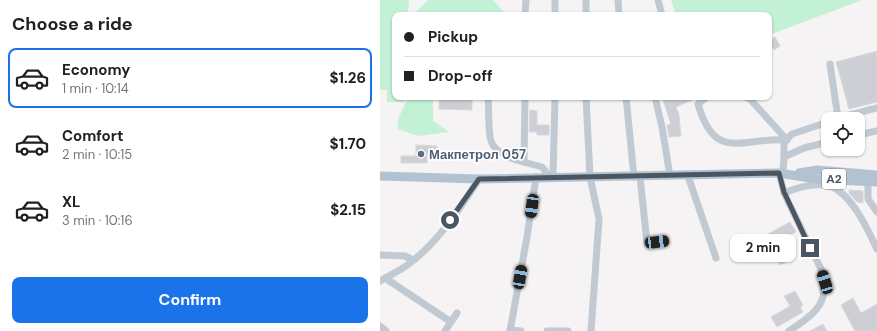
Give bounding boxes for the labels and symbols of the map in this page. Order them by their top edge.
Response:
place label: Макпетрол 057 [429,146,526,163]
marker: Макпетрол 057 [416,149,426,159]
road number: A2 [822,169,846,189]
car [524,193,540,219]
route start [441,211,459,229]
callout: 2 min [730,234,796,262]
car [644,235,670,249]
route end [801,239,819,257]
car [512,264,528,290]
car [816,269,834,295]

